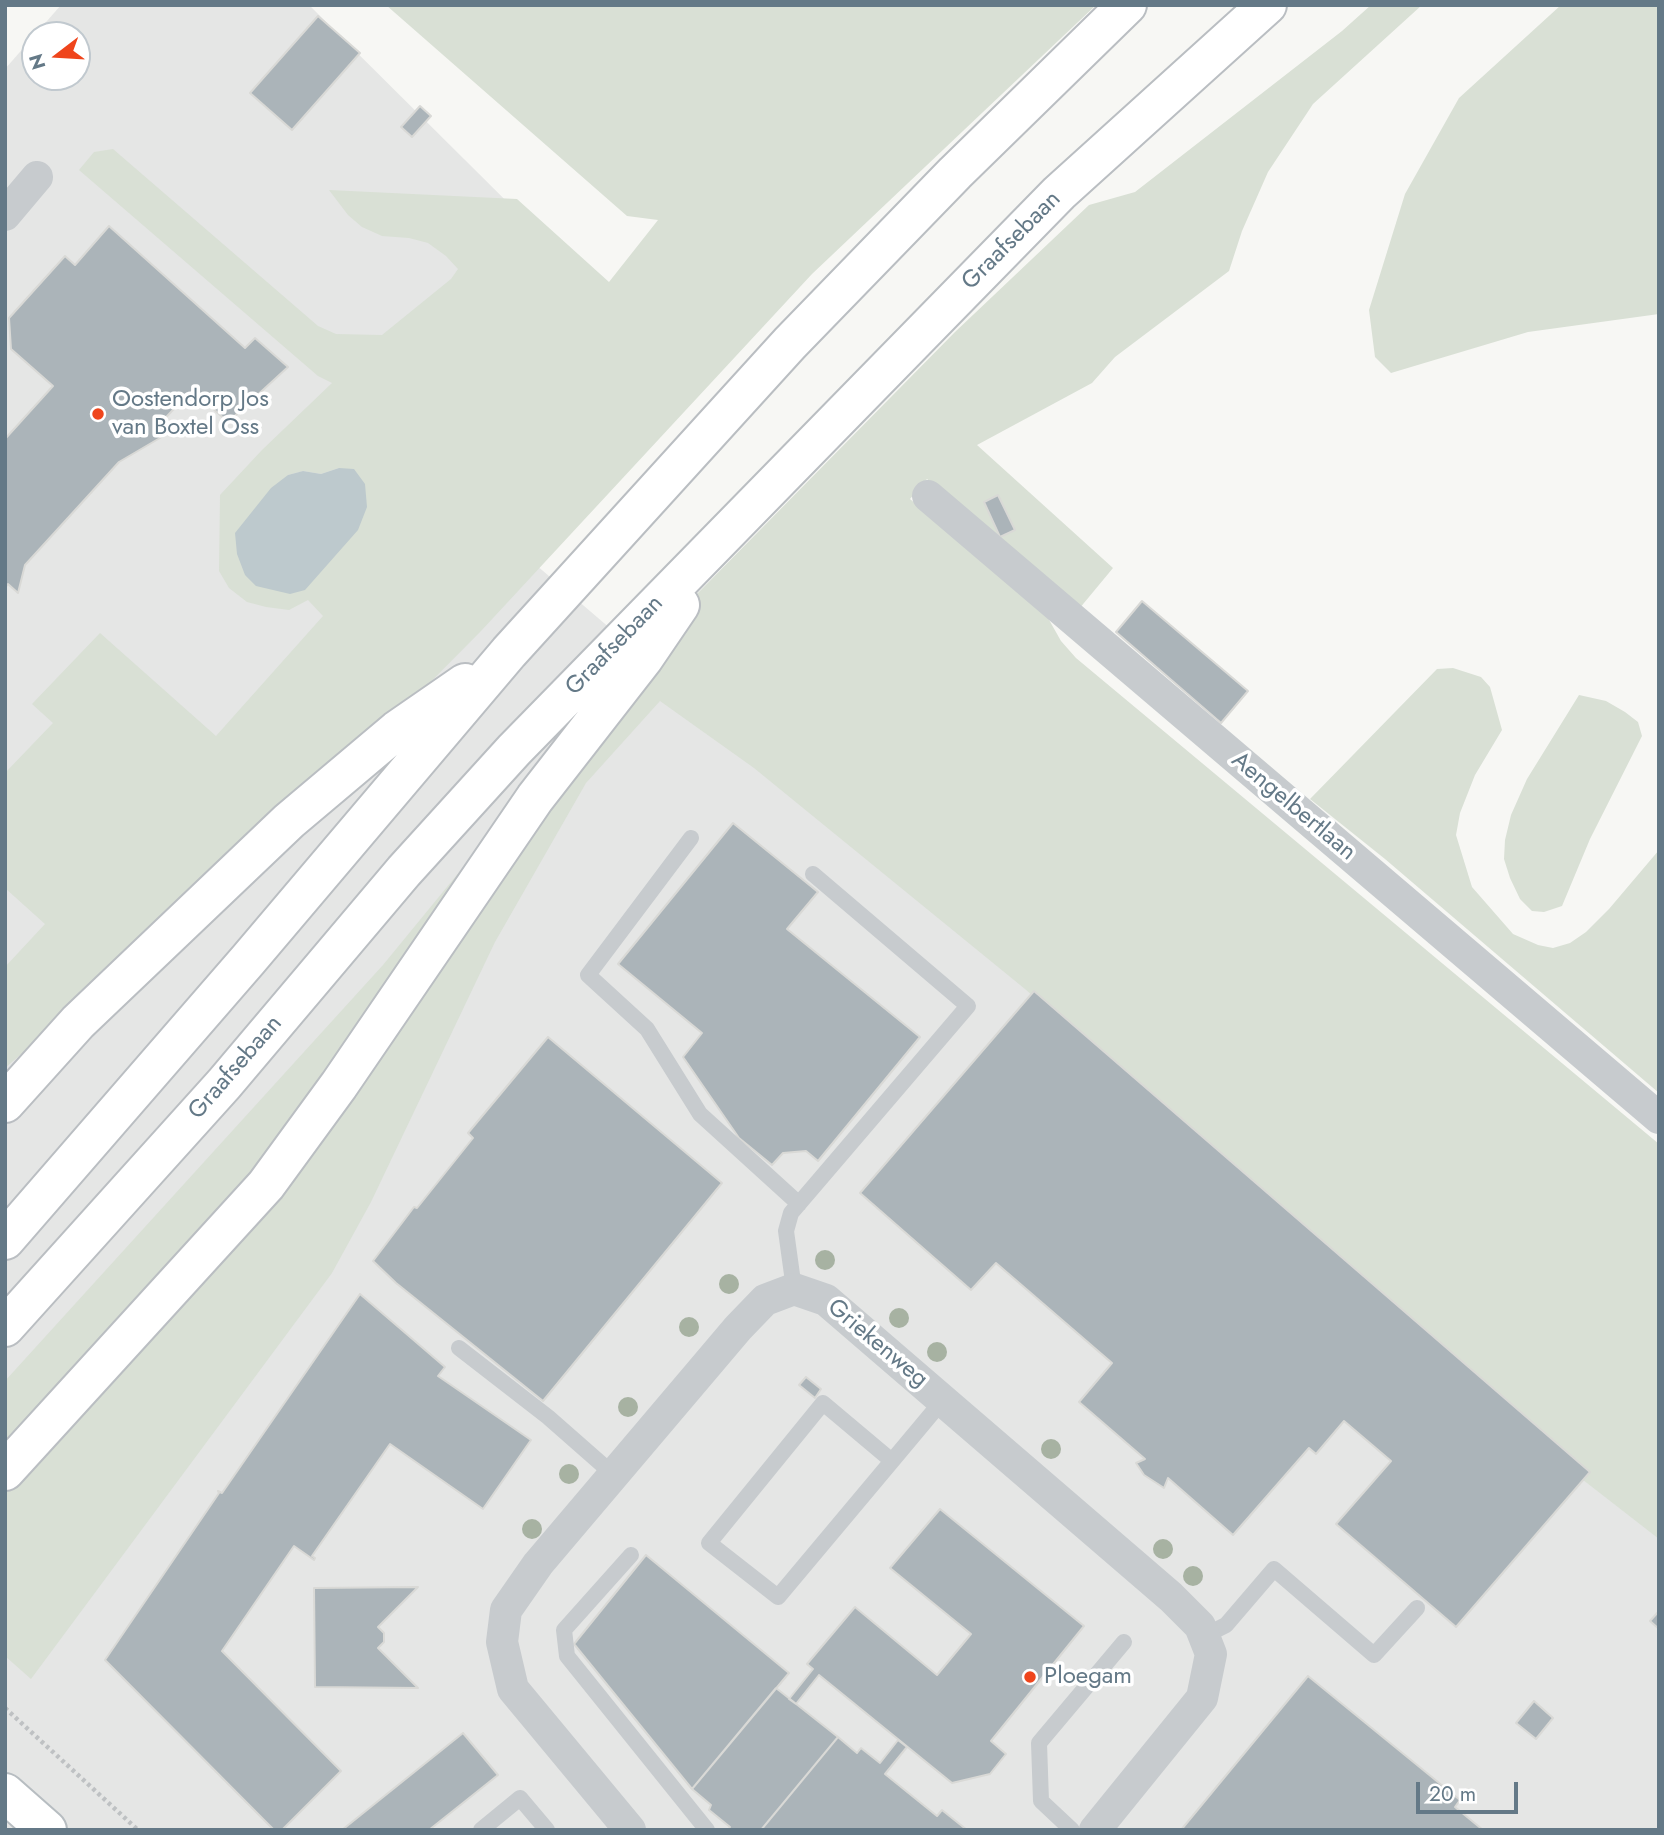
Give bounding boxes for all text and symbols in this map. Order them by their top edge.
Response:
north arrow [21,21,91,91]
text: N [22,51,52,73]
street label: Graafsebaan [956,185,1068,297]
place label: Oostendorp Jos van Boxtel Oss [112,386,269,442]
marker: Oostendorp Jos van Boxtel Oss [90,406,106,422]
street label: Graafsebaan [560,590,670,702]
street label: Aengelbertlaan [1225,747,1361,867]
street label: Graafsebaan [183,1010,289,1126]
street label: Griekenweg [821,1294,933,1394]
place label: Ploegam [1044,1663,1132,1691]
marker: Ploegam [1022,1669,1038,1685]
scale bar [1419,1769,1520,1813]
text: 20 m [1429,1779,1476,1809]

